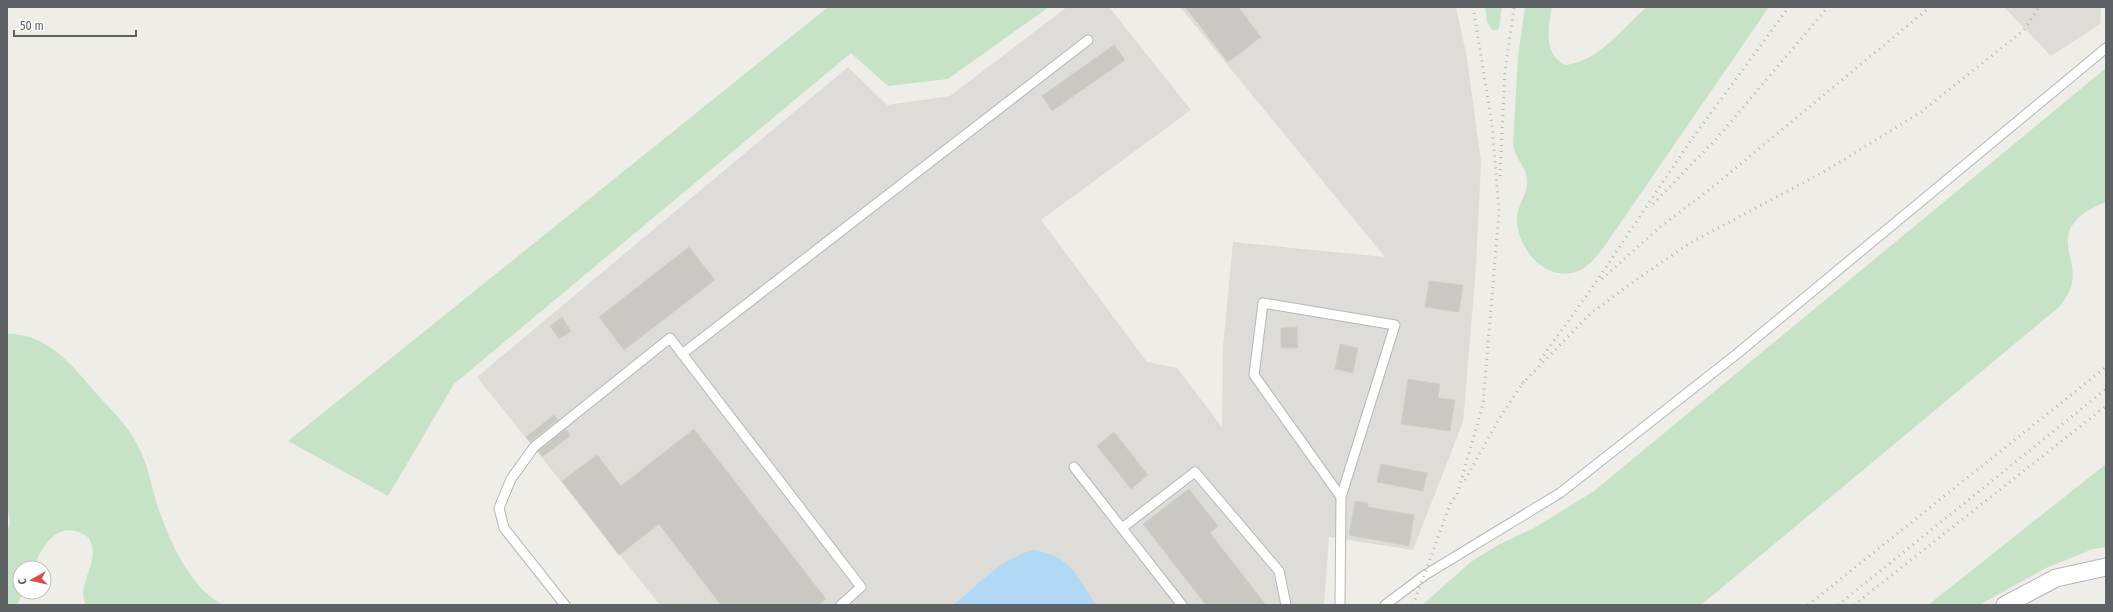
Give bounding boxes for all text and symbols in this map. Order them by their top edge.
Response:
scale bar [14,12,136,38]
text: 50 m [20,19,44,33]
north arrow [12,560,52,600]
text: С [16,577,29,585]

